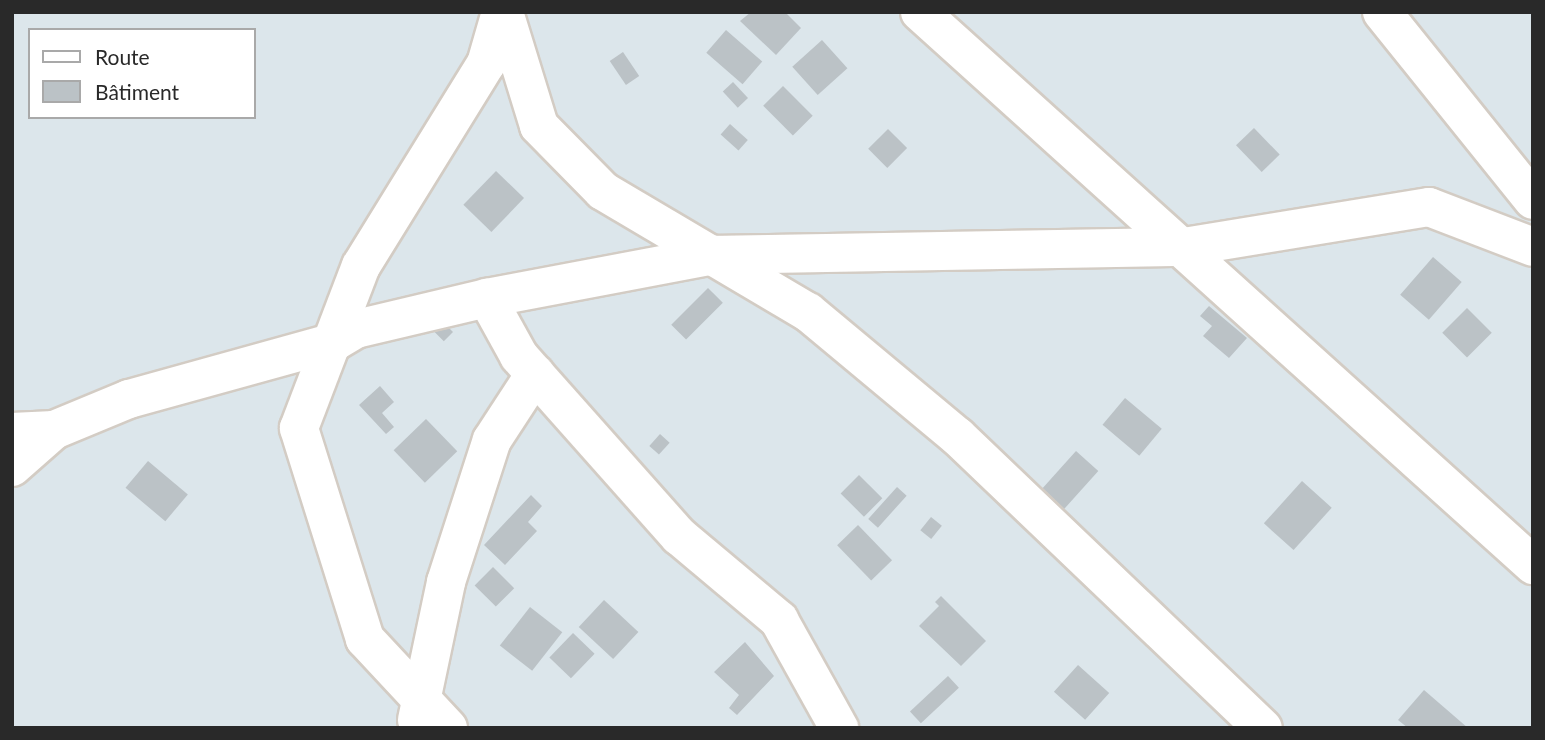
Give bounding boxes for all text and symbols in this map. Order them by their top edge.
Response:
legend [28,28,256,119]
text: Route [95,44,150,69]
text: Bâtiment [95,79,179,104]

